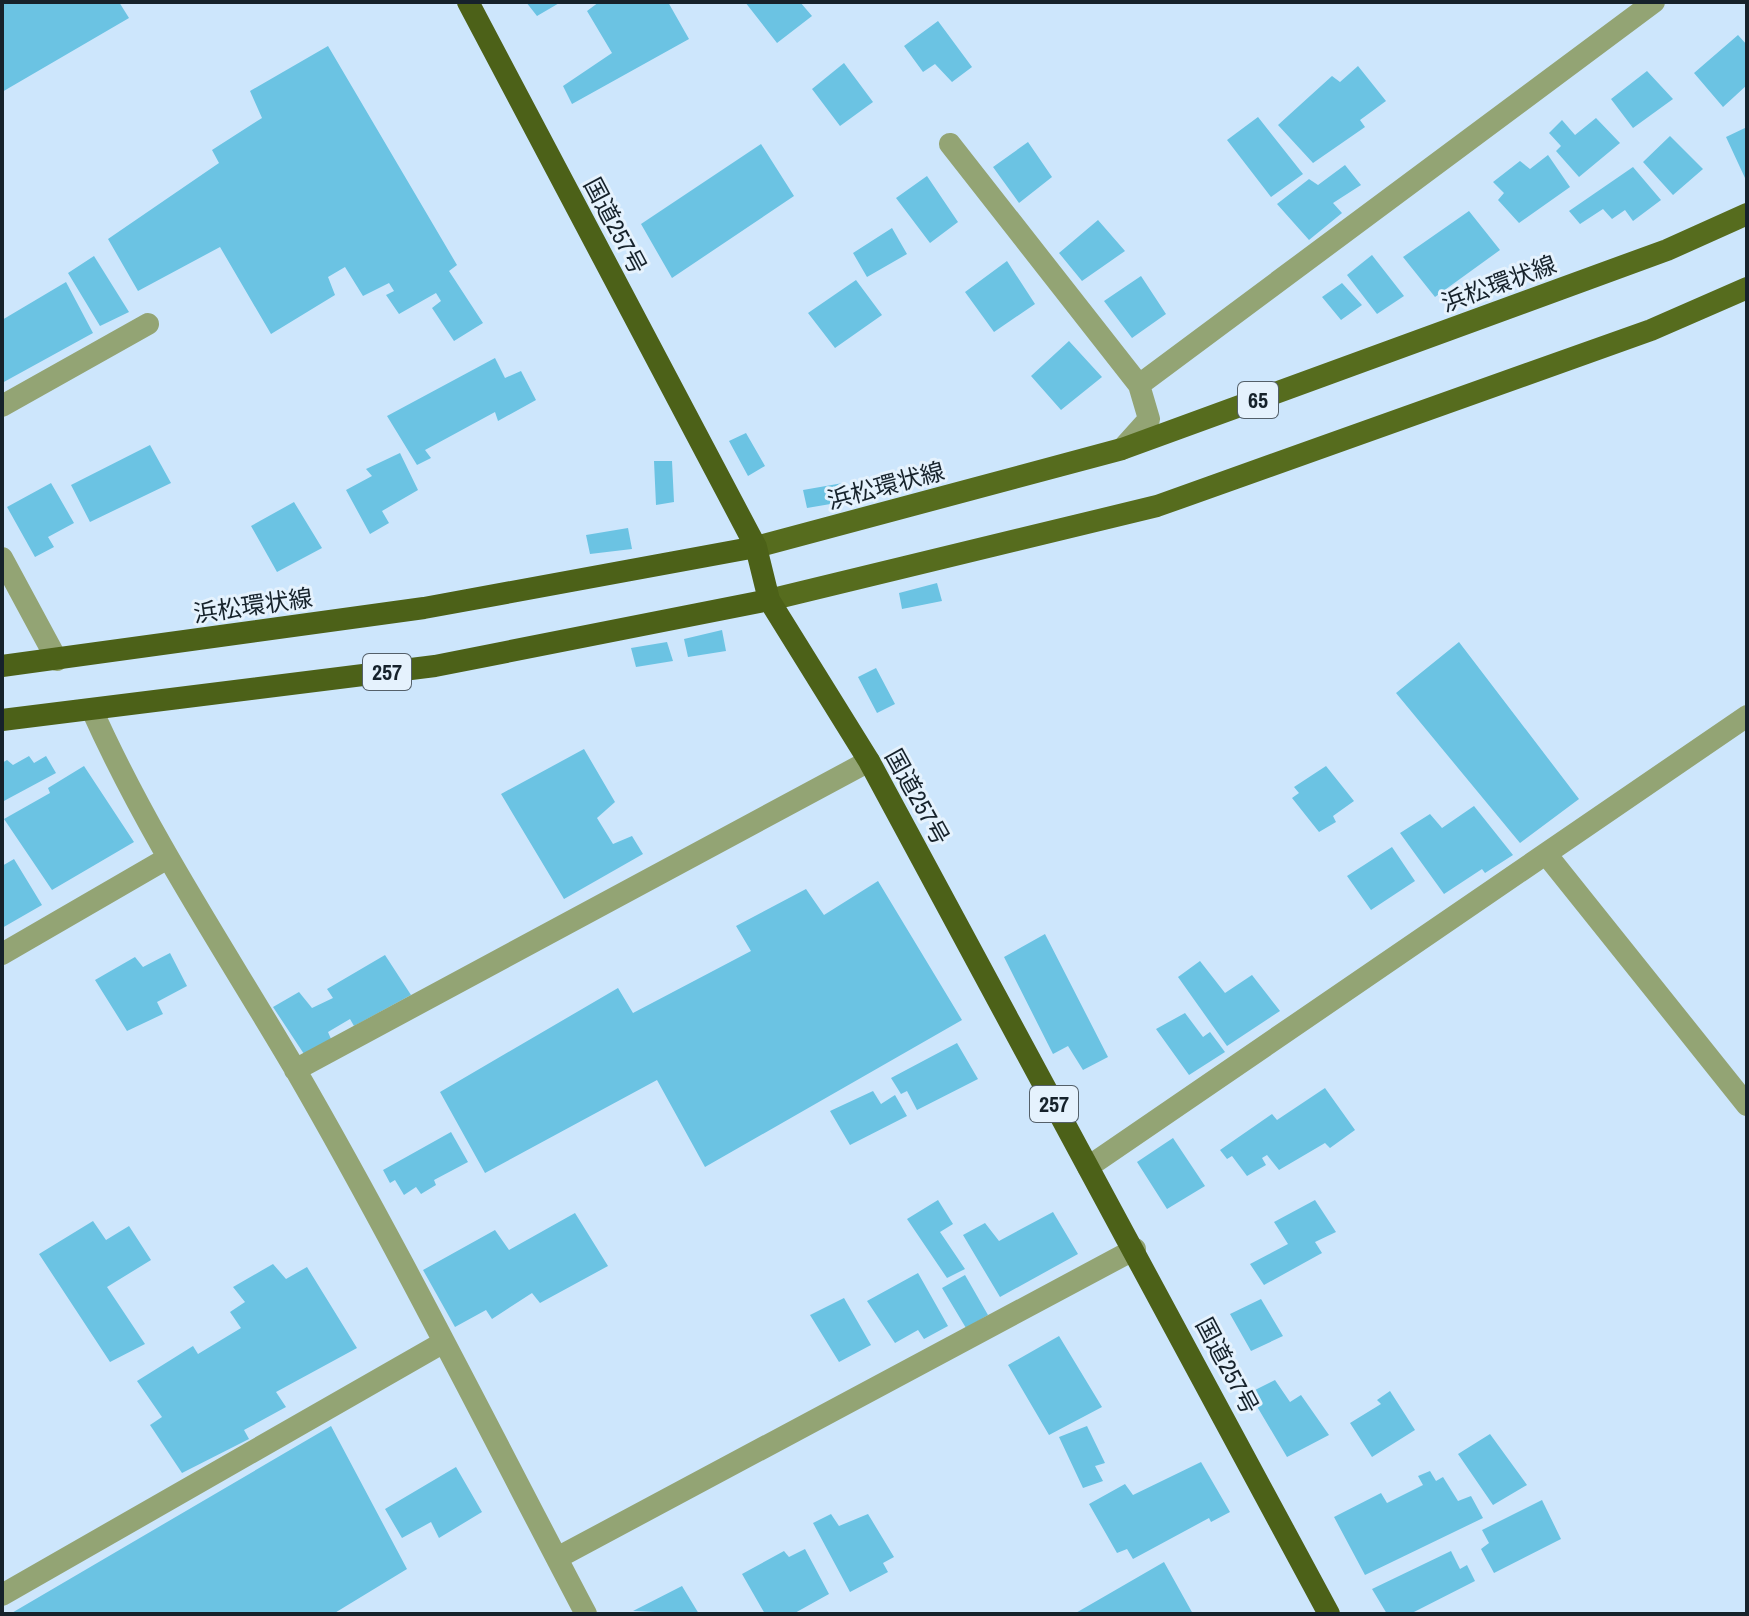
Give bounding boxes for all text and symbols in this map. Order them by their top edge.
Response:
street label: 国道257号 [577,172,655,279]
street label: 浜松環状線 [1437,248,1561,319]
road number: 65 [1238,382,1278,418]
street label: 浜松環状線 [824,454,948,516]
street label: 浜松環状線 [191,581,315,629]
road number: 257 [363,654,411,690]
street label: 国道257号 [878,743,957,850]
road number: 257 [1030,1086,1078,1122]
street label: 国道257号 [1189,1312,1267,1419]

